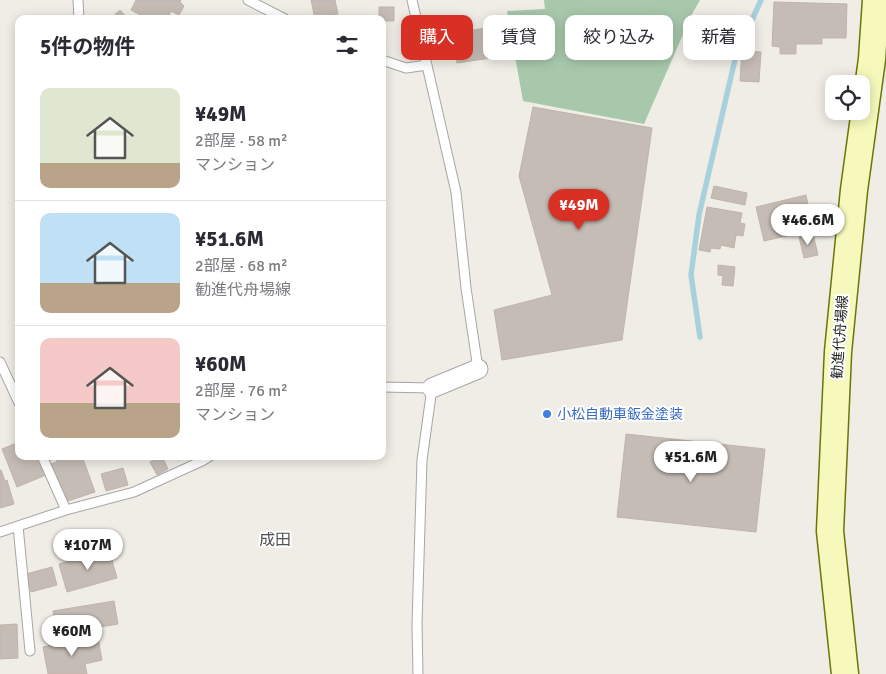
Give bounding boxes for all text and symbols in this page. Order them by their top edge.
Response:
chip: 購入 [401,15,473,60]
chip: 賃貸 [483,15,555,60]
chip: 絞り込み [565,15,673,60]
chip: 新着 [683,15,755,60]
icon: filters [333,31,361,59]
text: 5件の物件 [40,34,135,60]
map controls [825,75,870,120]
button: locate [825,75,870,120]
text: ¥49M [195,101,247,127]
icon: home [80,108,140,168]
text: 2部屋 · 58 m² [195,131,288,151]
text: マンション [195,155,275,175]
pin: ¥49M [549,188,609,231]
text: ¥49M [559,195,599,215]
pin: ¥46.6M [767,204,849,246]
text: ¥46.6M [782,210,834,230]
text: ¥51.6M [195,226,264,252]
icon: home [80,233,140,293]
text: 2部屋 · 68 m² [195,256,288,276]
text: 勧進代舟場線 [195,280,291,300]
street label: 勧進代舟場線 [829,295,851,379]
text: ¥60M [195,351,247,377]
icon: home [80,358,140,418]
text: 2部屋 · 76 m² [195,381,288,401]
text: マンション [195,405,275,425]
place label: 小松自動車鈑金塗装 [557,406,683,423]
marker: 小松自動車鈑金塗装 [541,408,553,420]
pin: ¥51.6M [650,440,732,483]
text: ¥51.6M [665,447,717,467]
pin: ¥107M [53,528,123,571]
district label: 成田 [259,530,291,550]
text: ¥107M [64,535,112,555]
pin: ¥60M [42,614,102,657]
text: ¥60M [52,621,92,641]

